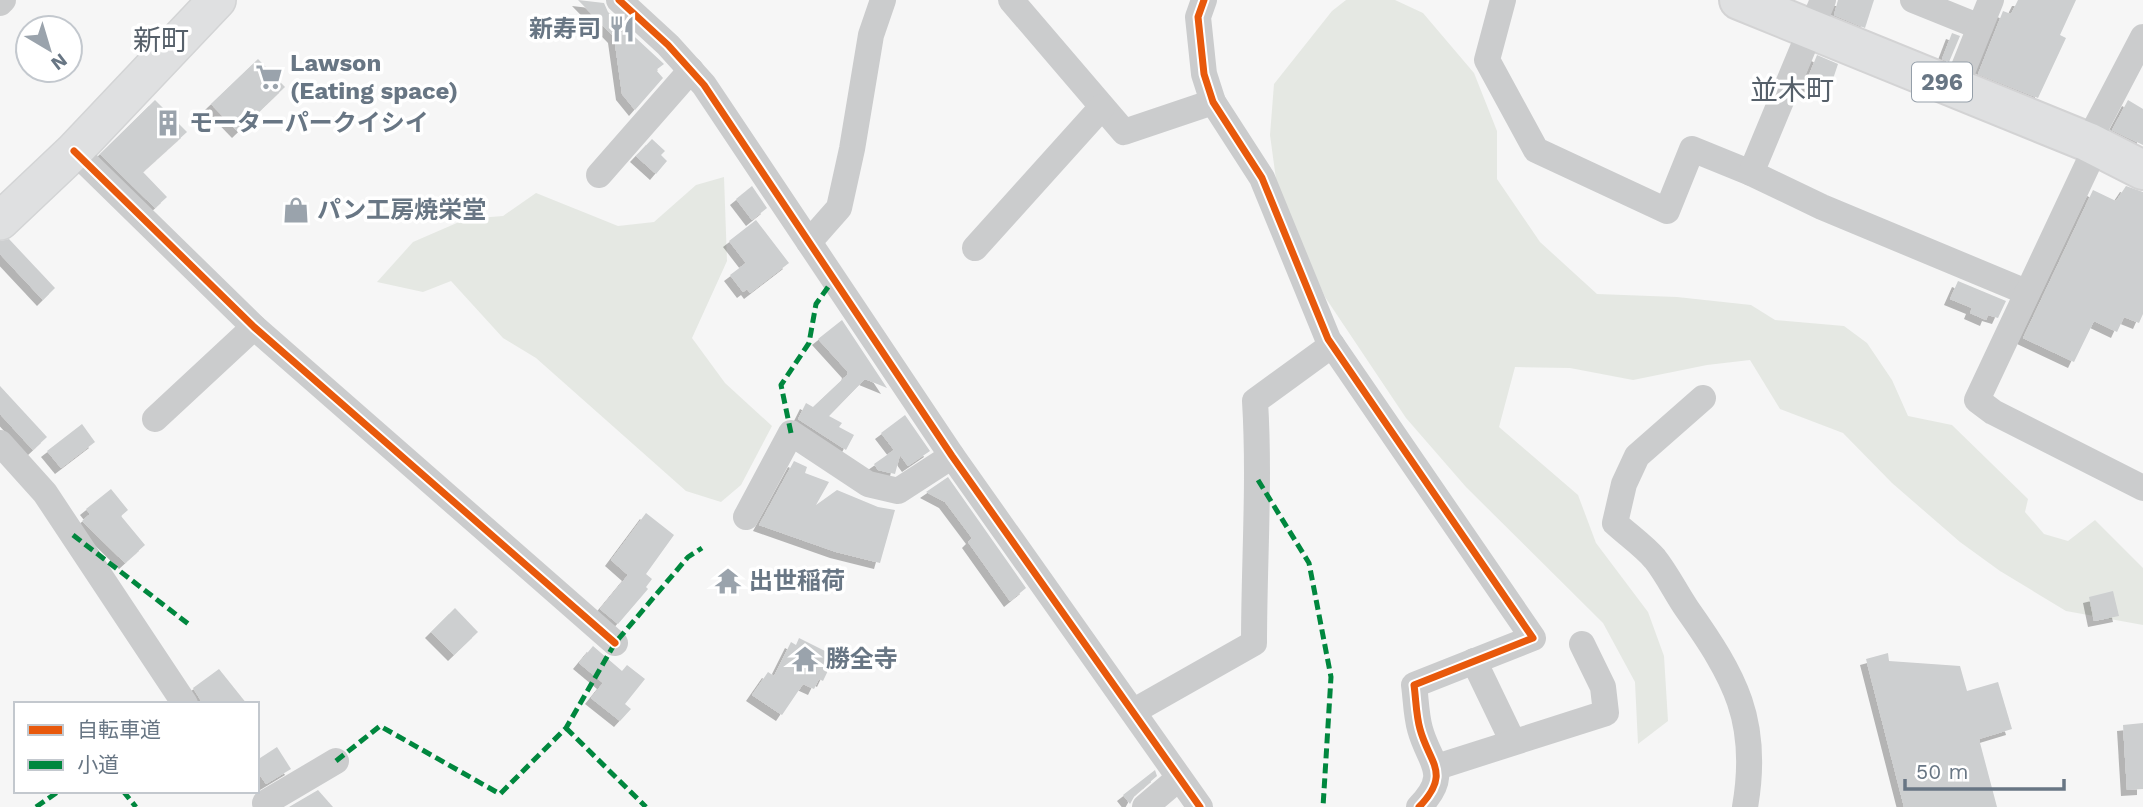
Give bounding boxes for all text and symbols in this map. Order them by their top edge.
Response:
north arrow [14,14,84,84]
restaurant icon: 新寿司 [607,14,637,44]
place label: 新寿司 [529,15,601,43]
district label: 新町 [133,24,189,57]
text: N [47,49,72,75]
place label: Lawson (Eating space) [290,49,458,105]
supermarket icon: Lawson (Eating space) [254,62,284,92]
road number: 296 [1912,62,1972,102]
district label: 並木町 [1750,74,1834,107]
building icon: モーターパークイシイ [153,108,183,138]
place label: モーターパークイシイ [189,109,429,137]
shop icon: パン工房焼栄堂 [281,195,311,225]
place label: パン工房焼栄堂 [317,196,486,224]
temple icon: 出世稲荷 [713,566,743,596]
place label: 出世稲荷 [749,567,845,595]
temple icon: 勝全寺 [790,644,820,674]
place label: 勝全寺 [826,645,898,673]
legend [14,702,259,793]
text: 自転車道 [77,717,161,742]
scale bar [1905,748,2064,792]
text: 小道 [77,752,119,777]
text: 50 m [1916,759,1968,784]

